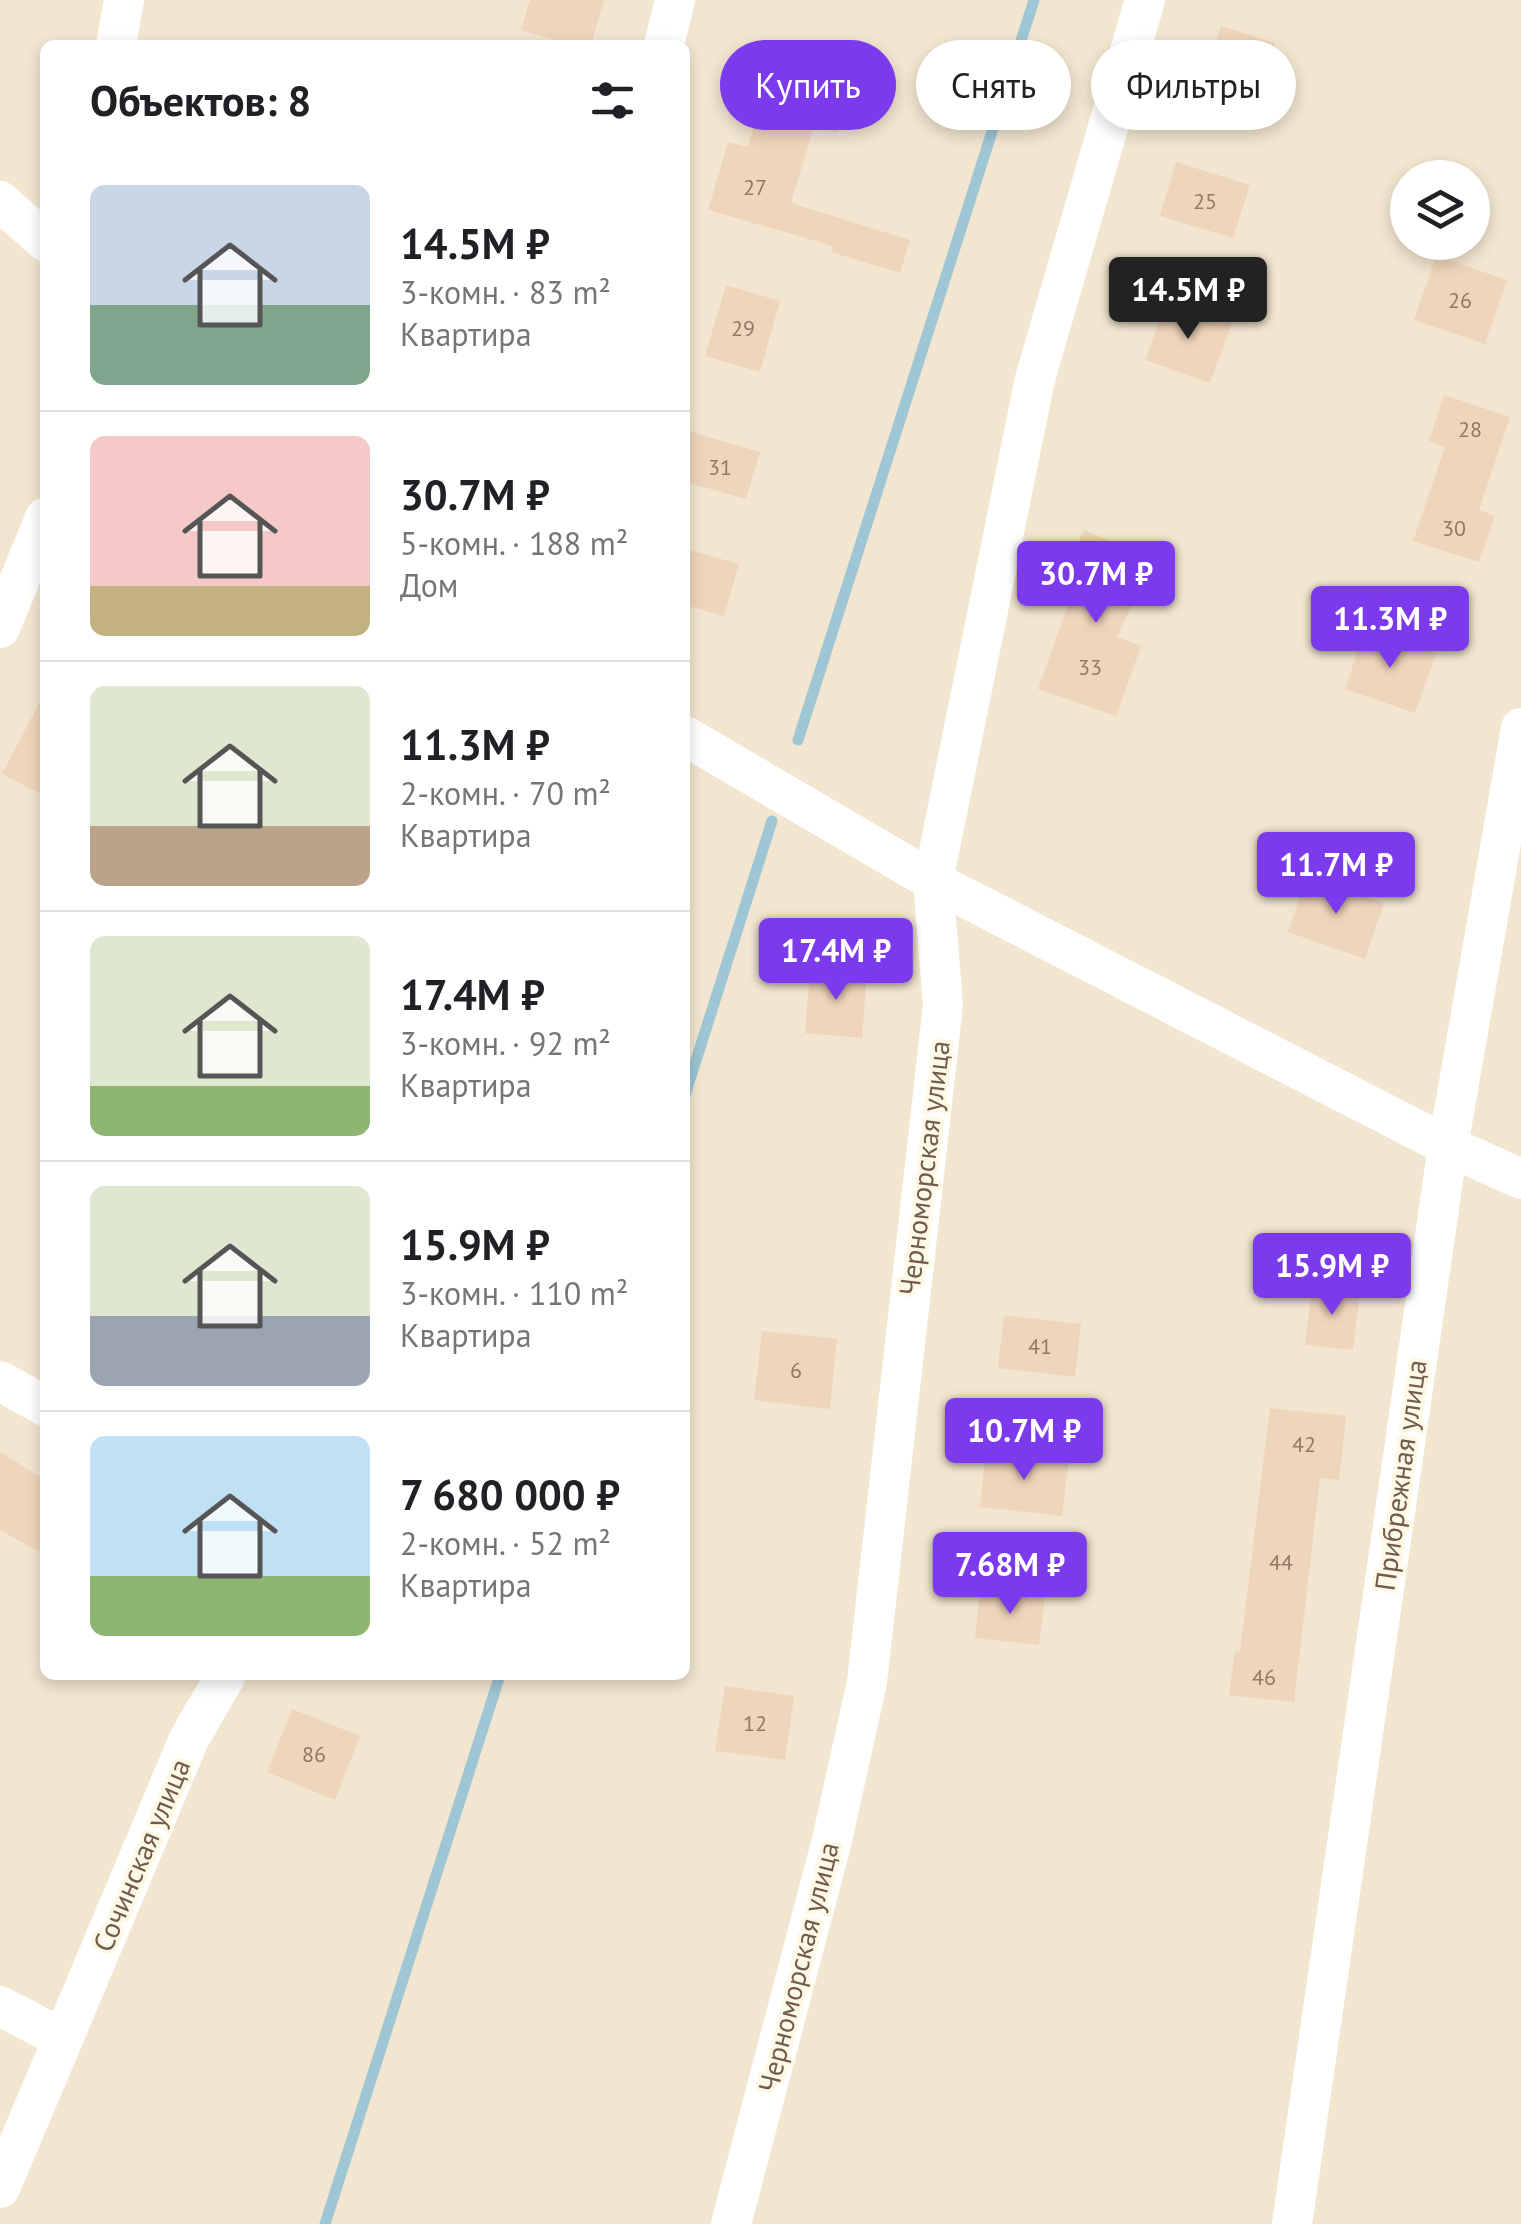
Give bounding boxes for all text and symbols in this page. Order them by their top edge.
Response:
chip: Купить [720,40,896,130]
chip: Снять [916,40,1071,130]
chip: Фильтры [1091,40,1296,130]
text: Объектов: 8 [90,73,311,128]
icon: filters [585,73,640,128]
map controls [1390,160,1490,260]
button: layers [1390,160,1490,260]
house number: 27 [743,173,767,201]
house number: 25 [1193,187,1217,215]
text: 14.5M ₽ [400,216,550,271]
icon: home [170,225,290,345]
pin: 14.5M ₽ [1096,257,1280,342]
text: 14.5M ₽ [1131,268,1245,310]
text: 3-комн. · 83 m² [400,271,611,313]
house number: 26 [1448,286,1472,314]
text: Квартира [400,313,532,355]
house number: 29 [731,314,755,342]
house number: 28 [1458,415,1482,443]
house number: 31 [708,453,732,481]
text: 30.7M ₽ [400,467,550,522]
icon: home [170,476,290,596]
house number: 30 [1442,514,1466,542]
text: 5-комн. · 188 m² [400,522,628,564]
pin: 30.7M ₽ [1004,541,1188,626]
text: 30.7M ₽ [1039,552,1153,594]
text: Дом [400,564,458,606]
pin: 11.3M ₽ [1298,586,1482,671]
text: 11.3M ₽ [1333,597,1447,639]
house number: 33 [1078,653,1102,681]
text: 11.3M ₽ [400,717,550,772]
icon: home [170,726,290,846]
text: 2-комн. · 70 m² [400,772,611,814]
text: Квартира [400,814,532,856]
pin: 11.7M ₽ [1244,832,1428,917]
text: 11.7M ₽ [1279,843,1393,885]
pin: 17.4M ₽ [744,918,928,1003]
text: 17.4M ₽ [781,929,891,971]
text: 17.4M ₽ [400,967,545,1022]
icon: home [170,976,290,1096]
text: 3-комн. · 92 m² [400,1022,611,1064]
street label: Черноморская улица [890,1038,958,1298]
text: Квартира [400,1064,532,1106]
text: 15.9M ₽ [400,1217,550,1272]
icon: home [170,1226,290,1346]
pin: 15.9M ₽ [1240,1233,1424,1318]
text: 15.9M ₽ [1275,1244,1389,1286]
text: 3-комн. · 110 m² [400,1272,628,1314]
text: Квартира [400,1314,532,1356]
house number: 41 [1028,1332,1052,1360]
house number: 6 [790,1356,802,1384]
street label: Прибрежная улица [1365,1357,1435,1593]
pin: 10.7M ₽ [932,1398,1116,1483]
text: 10.7M ₽ [967,1409,1081,1451]
house number: 42 [1292,1430,1316,1458]
text: 7 680 000 ₽ [400,1467,620,1522]
icon: home [170,1476,290,1596]
text: 2-комн. · 52 m² [400,1522,611,1564]
pin: 7.68M ₽ [918,1532,1102,1617]
text: 7.68M ₽ [955,1543,1065,1585]
house number: 44 [1269,1548,1293,1576]
text: Квартира [400,1564,532,1606]
house number: 46 [1252,1663,1276,1691]
house number: 12 [743,1709,767,1737]
house number: 86 [302,1740,326,1768]
street label: Сочинская улица [84,1753,198,1957]
street label: Черноморская улица [749,1838,847,2096]

